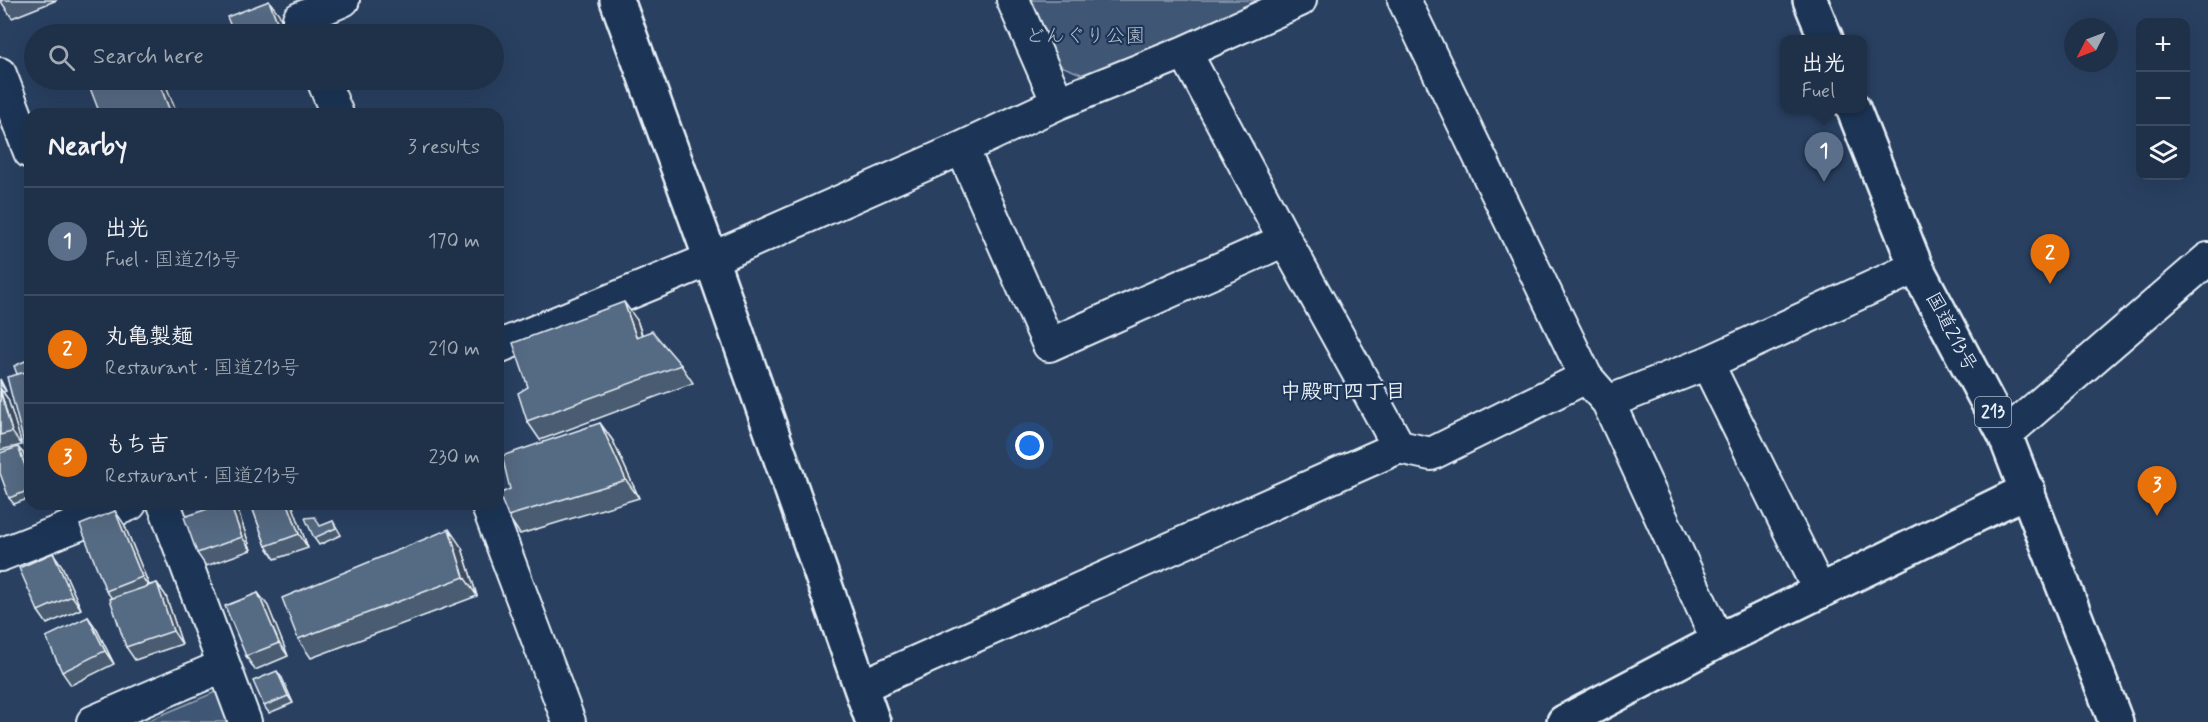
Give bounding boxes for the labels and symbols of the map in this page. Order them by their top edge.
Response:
north arrow [2064,18,2118,72]
park label: どんぐり公園 [1025,23,1145,50]
pin: 1 [1804,132,1844,182]
pin: 2 [2030,234,2070,284]
street label: 国道213号 [1919,287,1983,377]
district label: 中殿町四丁目 [1280,378,1406,406]
road number: 213 [1975,397,2011,427]
your location [1015,431,1044,460]
pin: 3 [2138,466,2176,516]

